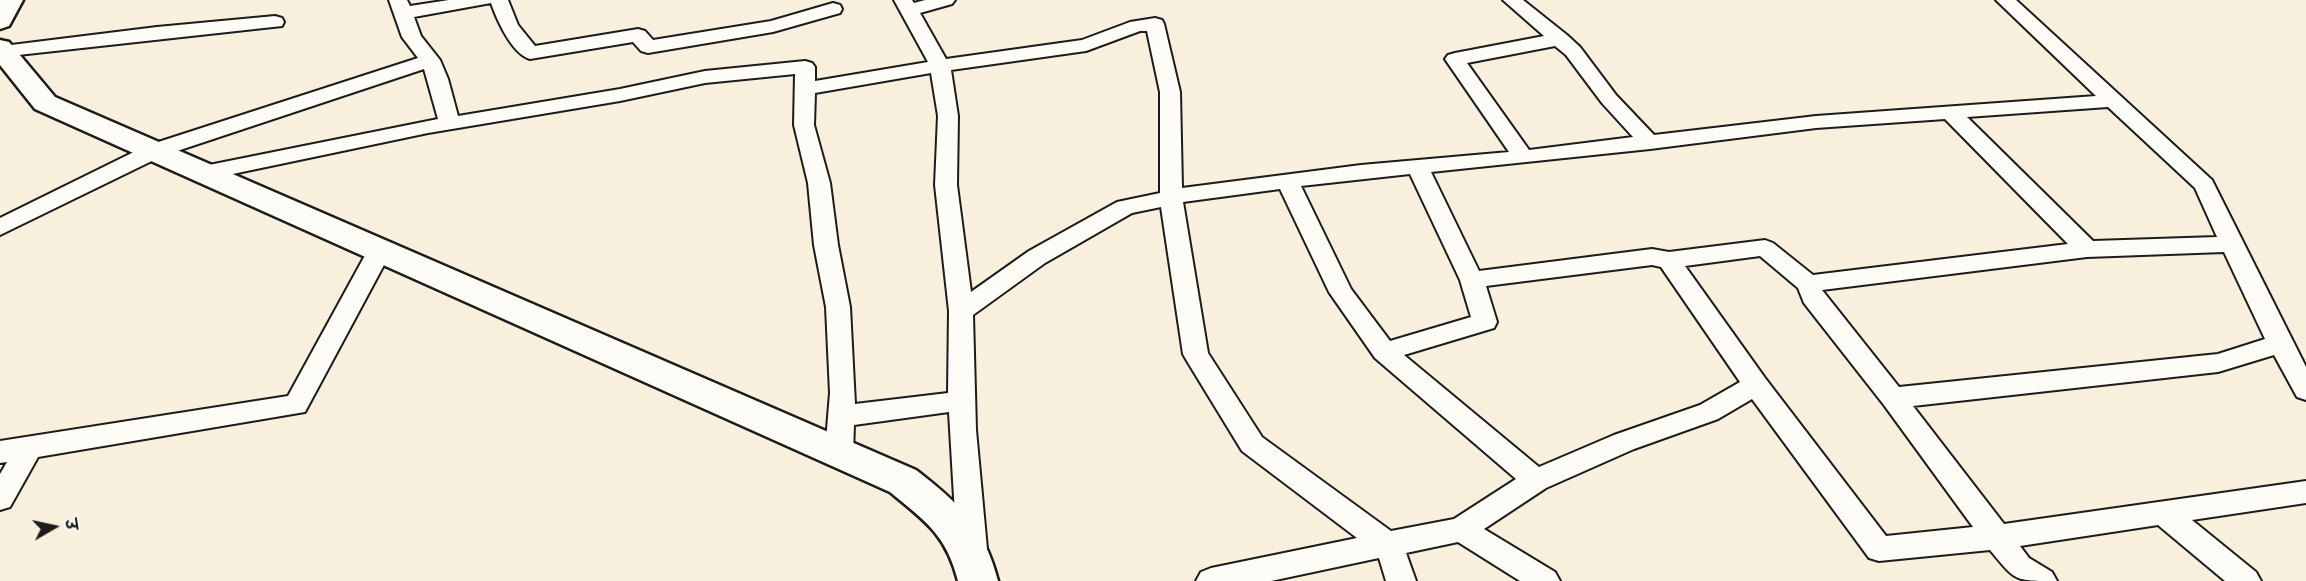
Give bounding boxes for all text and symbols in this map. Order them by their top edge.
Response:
north arrow [24,497,84,557]
text: उ [61,517,82,531]

